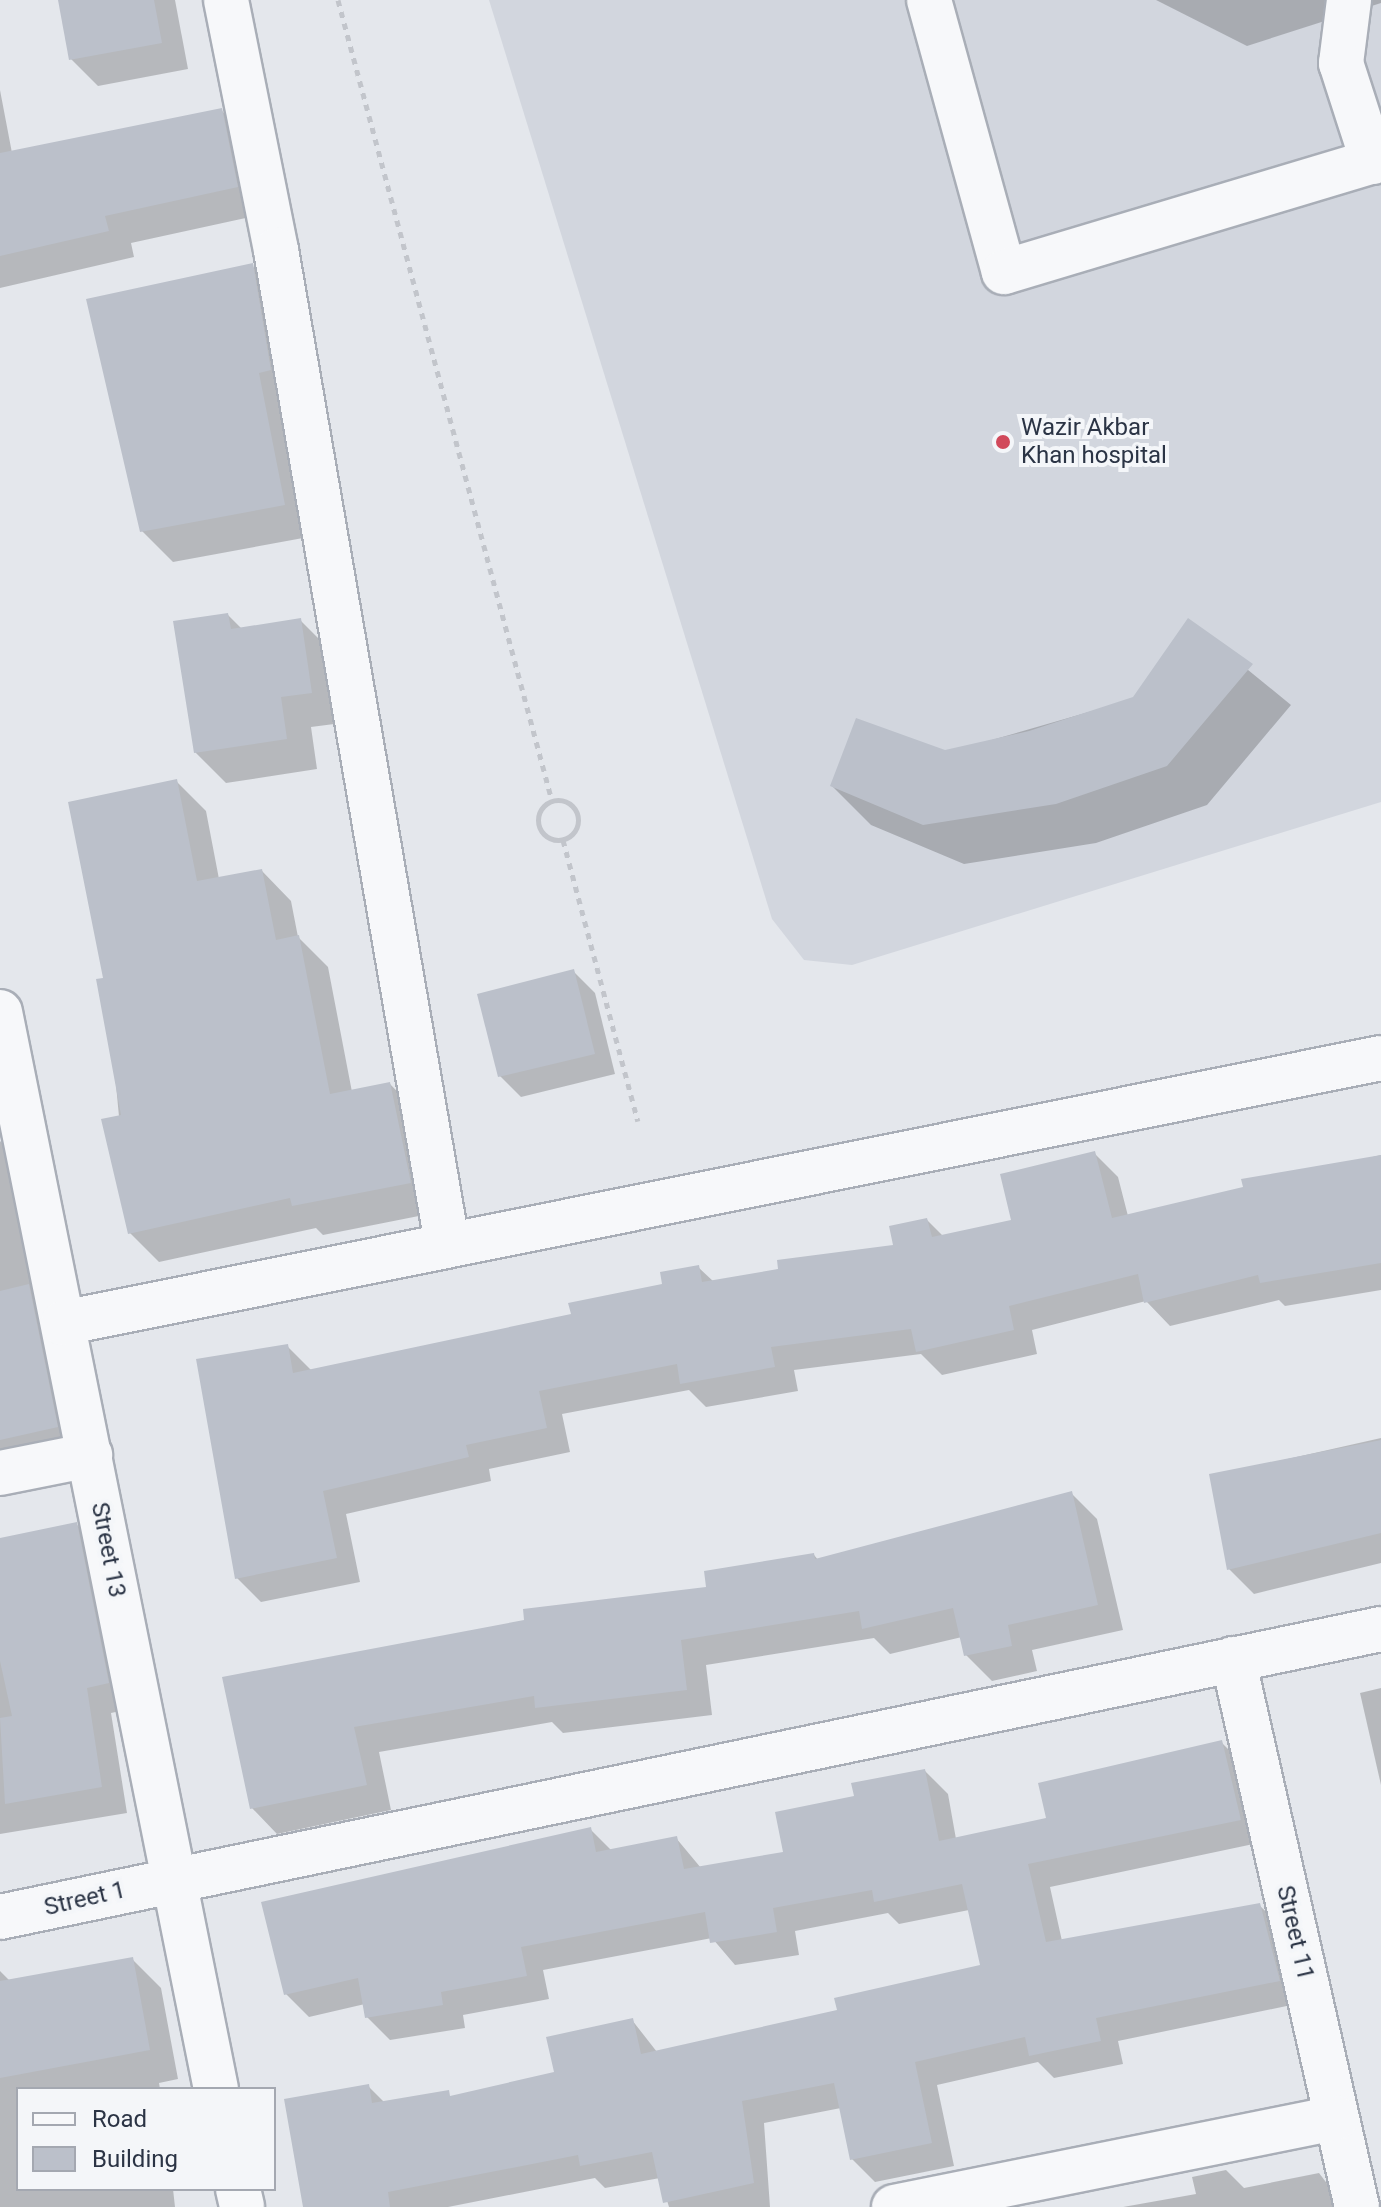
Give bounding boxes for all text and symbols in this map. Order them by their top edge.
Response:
place label: Wazir Akbar Khan hospital [1021,414,1167,470]
marker: Wazir Akbar Khan hospital [992,431,1014,453]
street label: Street 13 [85,1500,131,1600]
street label: Street 1 [41,1876,129,1922]
street label: Street 11 [1270,1883,1320,1983]
legend [16,2087,276,2191]
text: Road [92,2105,147,2133]
text: Building [92,2145,178,2173]

